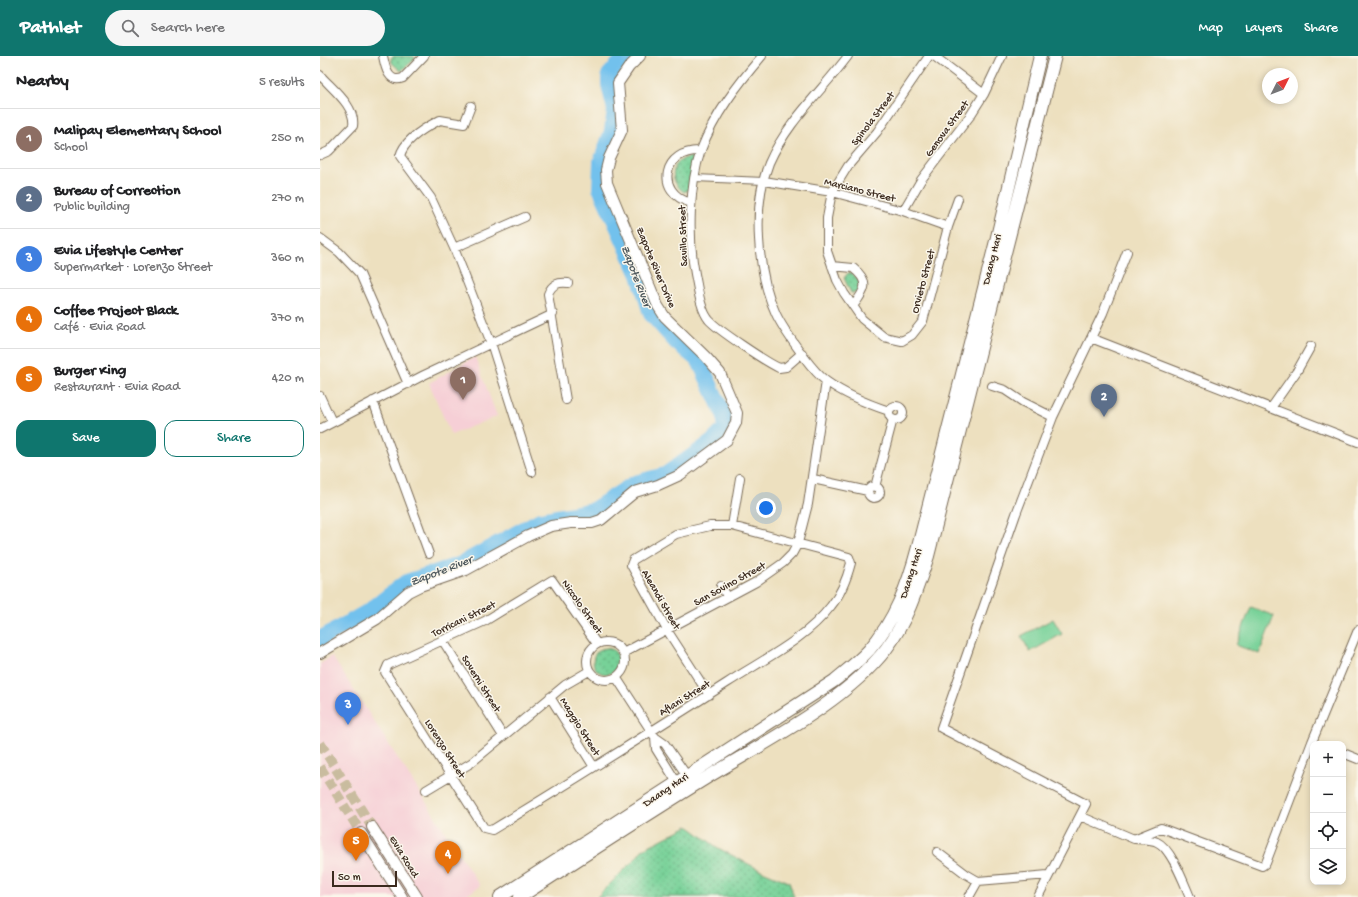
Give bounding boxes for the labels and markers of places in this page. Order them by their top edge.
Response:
pin: 1 [450,367,476,400]
pin: 2 [1091,384,1117,417]
pin: 3 [335,692,361,725]
pin: 5 [343,828,369,861]
pin: 4 [435,841,461,874]

